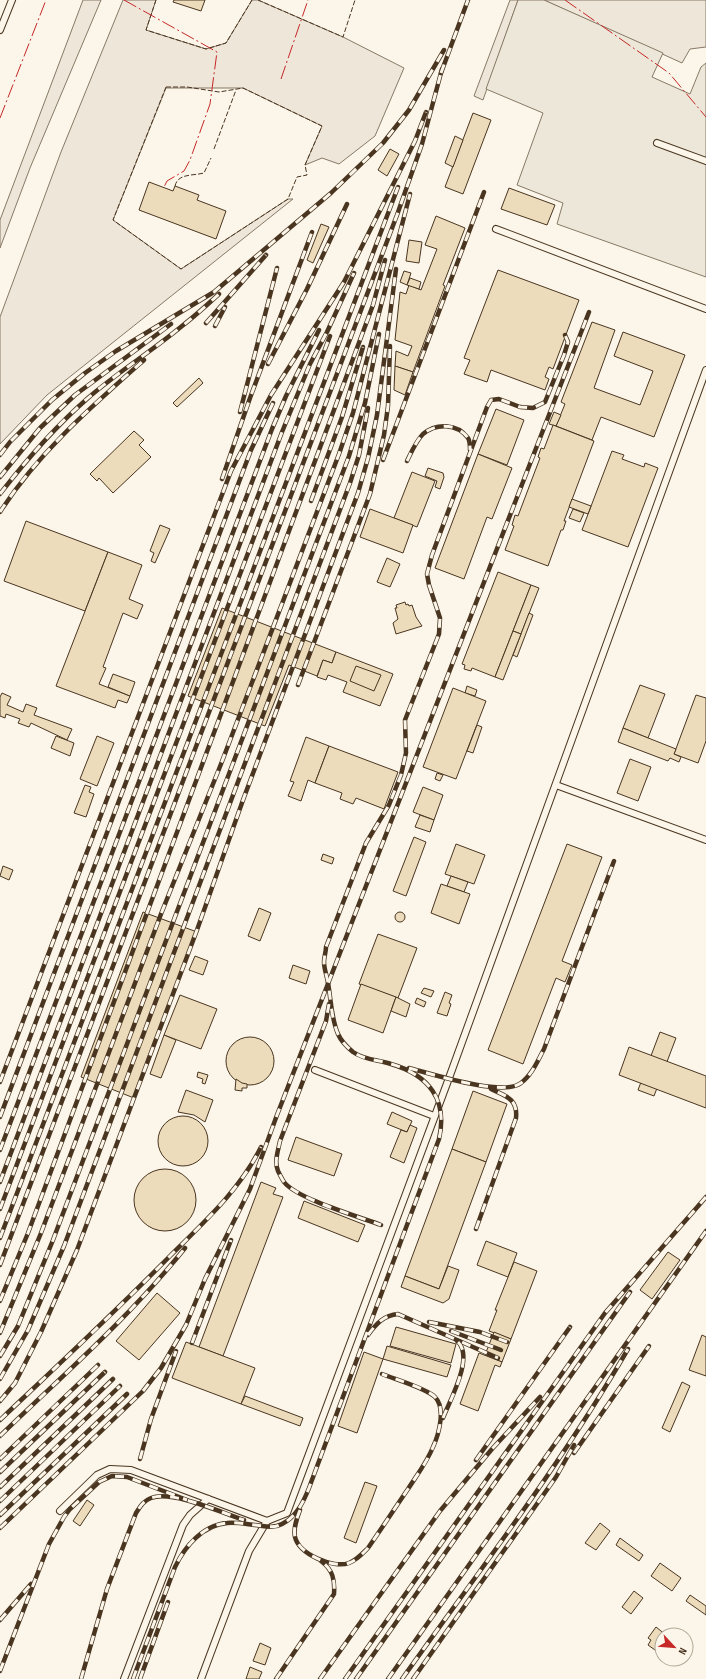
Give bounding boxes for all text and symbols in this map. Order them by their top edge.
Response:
north arrow [654,1627,694,1667]
text: N [675,1646,690,1657]

